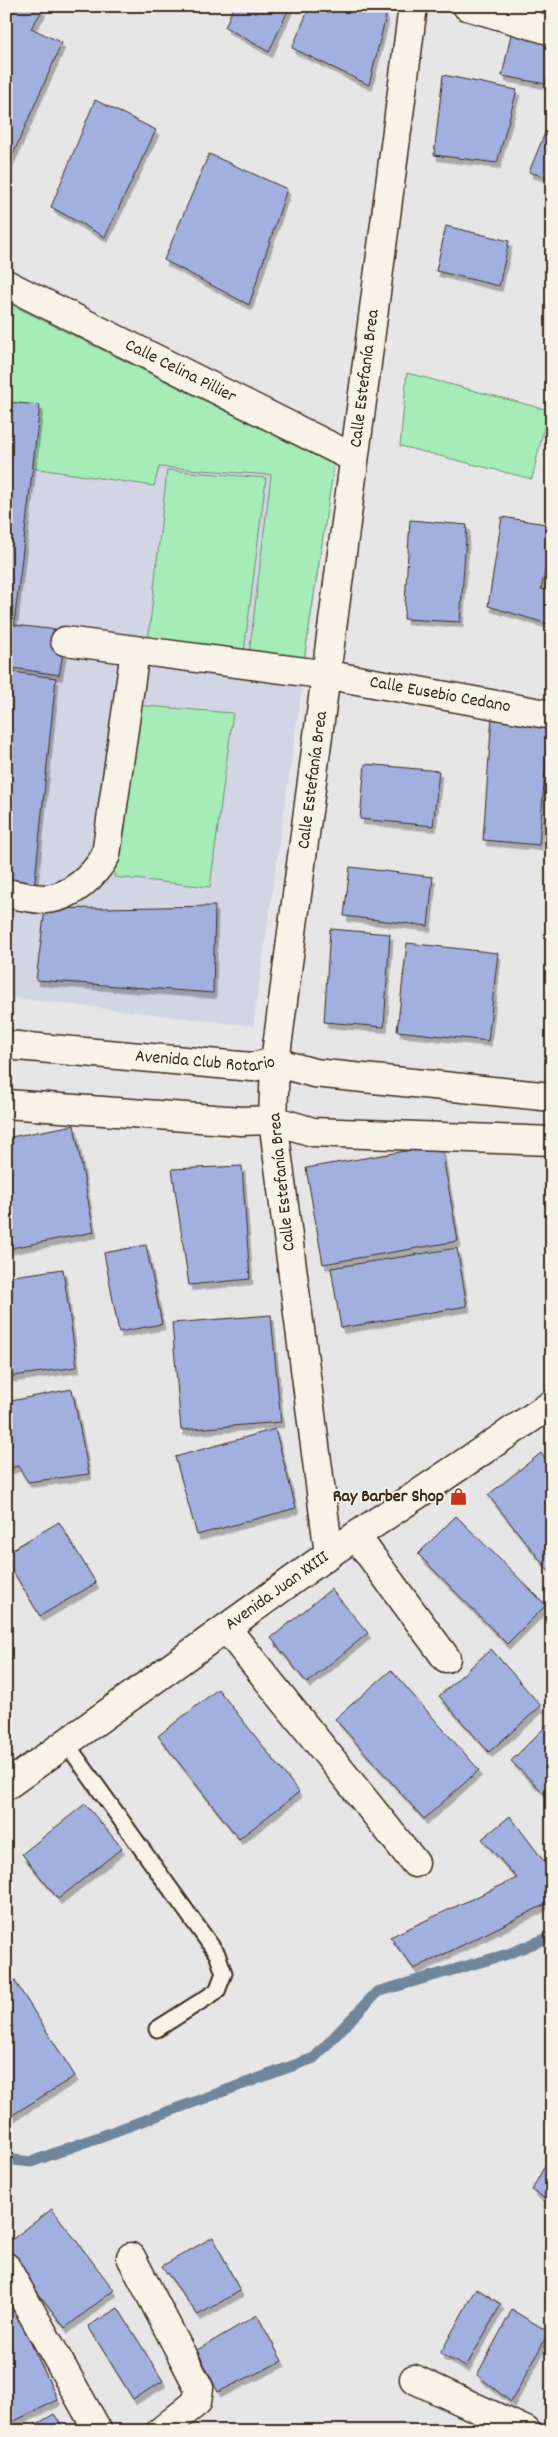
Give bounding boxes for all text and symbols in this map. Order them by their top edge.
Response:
street label: Calle Estefanía Brea [344,308,386,449]
street label: Calle Celina Pillier [121,333,241,410]
street label: Calle Eusebio Cedano [368,670,513,720]
street label: Calle Estefanía Brea [292,709,335,851]
street label: Avenida Club Rotario [134,1044,277,1080]
street label: Calle Estefanía Brea [263,1111,303,1252]
place label: Ray Barber Shop [333,1485,444,1510]
shop icon: Ray Barber Shop [448,1487,468,1507]
street label: Avenida Juan XXIII [220,1545,335,1637]

